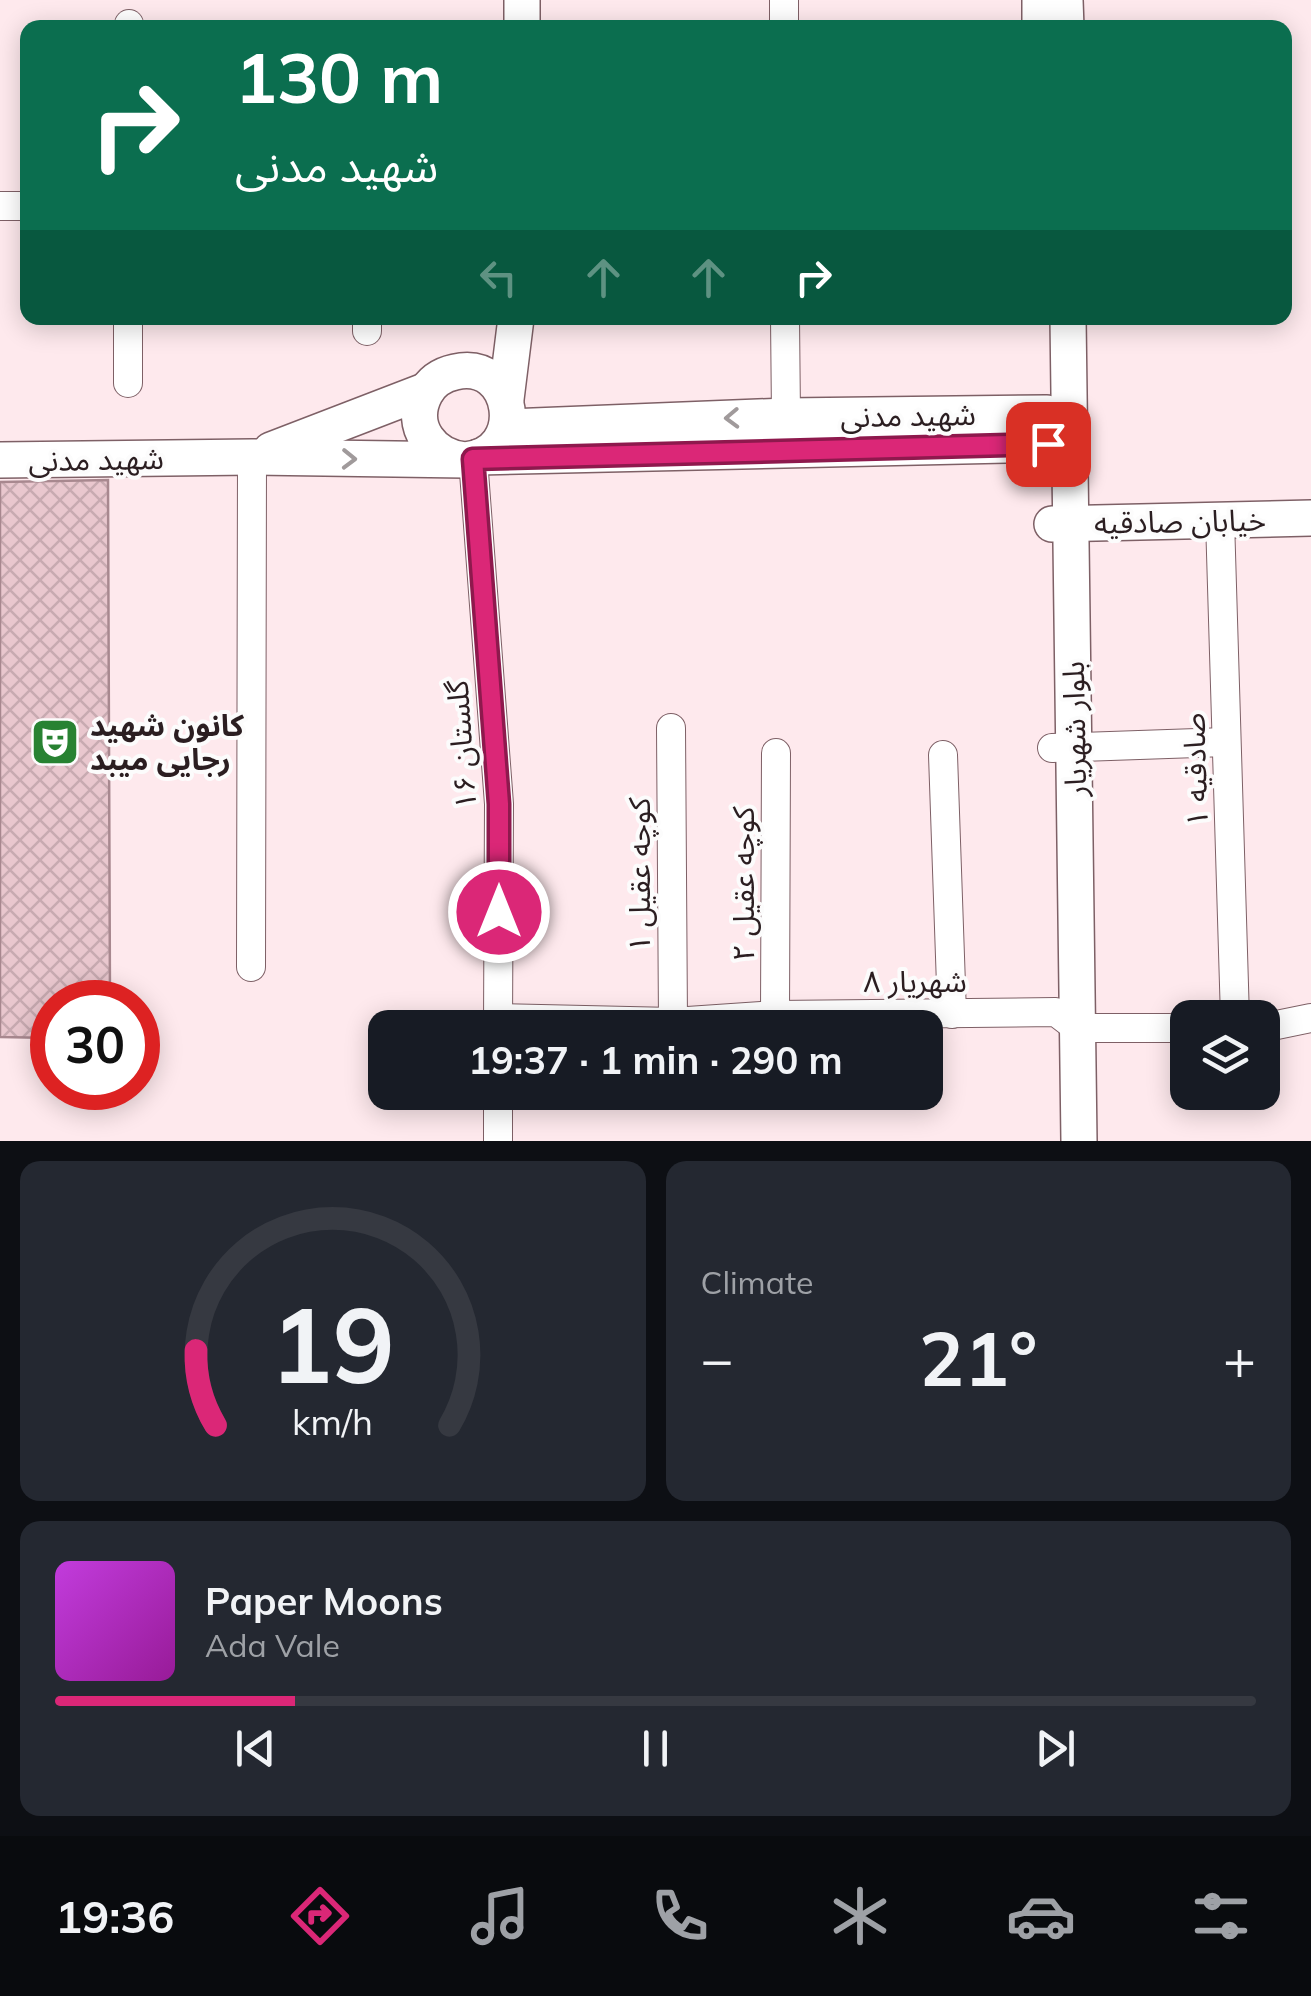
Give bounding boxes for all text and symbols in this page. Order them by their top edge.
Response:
text: 130 m [235,33,443,121]
icon: right [70,60,200,190]
text: شهید مدنی [235,137,438,193]
icon: left [471,250,526,305]
icon: ahead [576,250,631,305]
icon: ahead [681,250,736,305]
icon: right [786,250,841,305]
street label: شهید مدنی [840,395,976,435]
pin [1006,402,1091,487]
one-way arrow [724,408,740,429]
icon: arrive [1021,417,1076,472]
street label: شهید مدنی [28,439,164,479]
one-way arrow [342,448,358,469]
street label: خیابان صادقیه [1094,501,1266,541]
street label: بلوار شهریار [1054,661,1094,798]
street label: گلستان ۱۶ [437,678,484,811]
place label: کانون شهید رجایی میبد [90,706,244,778]
street label: صادقیه ۱ [1174,712,1216,828]
theatre icon: کانون شهید رجایی میبد [29,716,81,768]
street label: کوچه عقیل ۱ [620,797,659,952]
street label: کوچه عقیل ۲ [724,806,763,961]
position arrow [447,860,551,964]
street label: شهریار ۸ [863,962,967,1000]
speed limit sign: 30 [30,980,160,1110]
map controls [1170,1000,1280,1110]
button: layers [1170,1000,1280,1110]
text: 19:37 · 1 min · 290 m [468,1036,843,1084]
text: Climate [701,1262,813,1302]
text: 19 [270,1278,395,1409]
text: 21° [919,1311,1037,1405]
text: − [701,1324,734,1393]
text: + [1223,1324,1256,1393]
text: km/h [292,1399,373,1444]
text: Paper Moons [205,1577,443,1625]
text: Ada Vale [205,1625,340,1665]
icon: previous [228,1721,283,1776]
icon: pause [628,1721,683,1776]
icon: next [1028,1721,1083,1776]
icon: directions [285,1881,355,1951]
icon: music [465,1881,535,1951]
icon: phone [645,1881,715,1951]
icon: climate [825,1881,895,1951]
icon: car [1006,1881,1076,1951]
icon: filters [1186,1881,1256,1951]
text: 19:36 [55,1888,174,1944]

